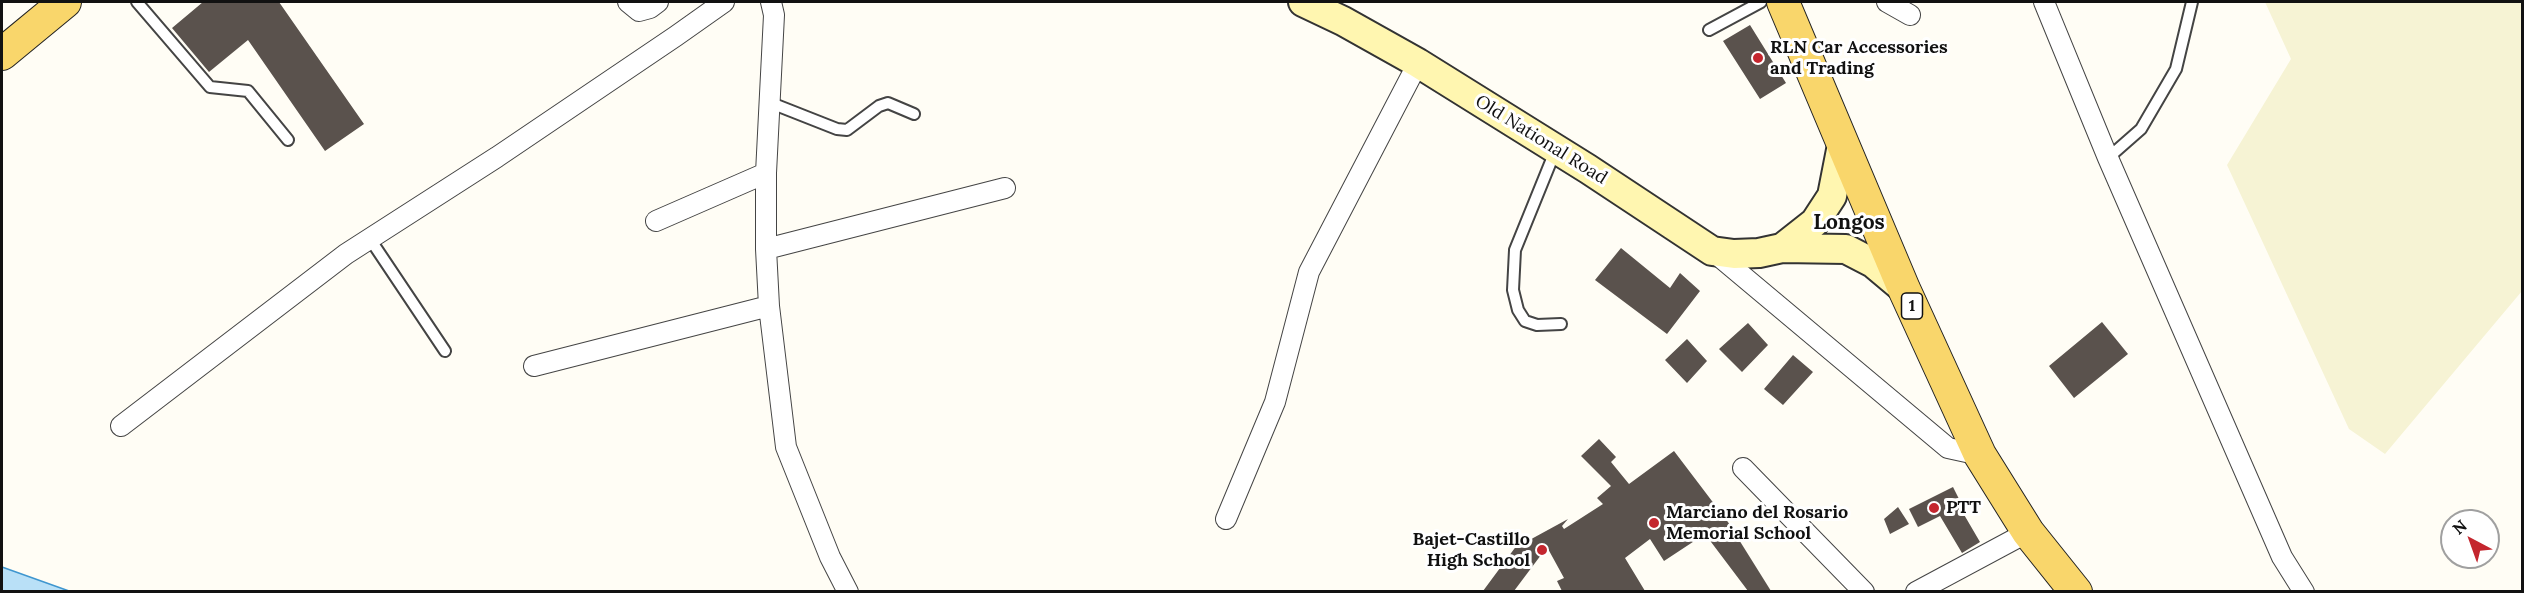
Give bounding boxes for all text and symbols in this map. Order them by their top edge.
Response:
place label: RLN Car Accessories and Trading [1770,37,1948,80]
marker: RLN Car Accessories and Trading [1751,51,1765,65]
street label: Old National Road [1471,91,1611,189]
district label: Longos [1813,210,1885,236]
road number: 1 [1902,293,1922,319]
place label: PTT [1946,497,1981,519]
marker: PTT [1927,501,1941,515]
place label: Marciano del Rosario Memorial School [1666,502,1848,544]
north arrow [2440,509,2500,569]
text: N [2448,515,2471,539]
marker: Marciano del Rosario Memorial School [1647,516,1661,530]
place label: Bajet-Castillo High School [1412,529,1530,572]
marker: Bajet-Castillo High School [1535,543,1549,557]

